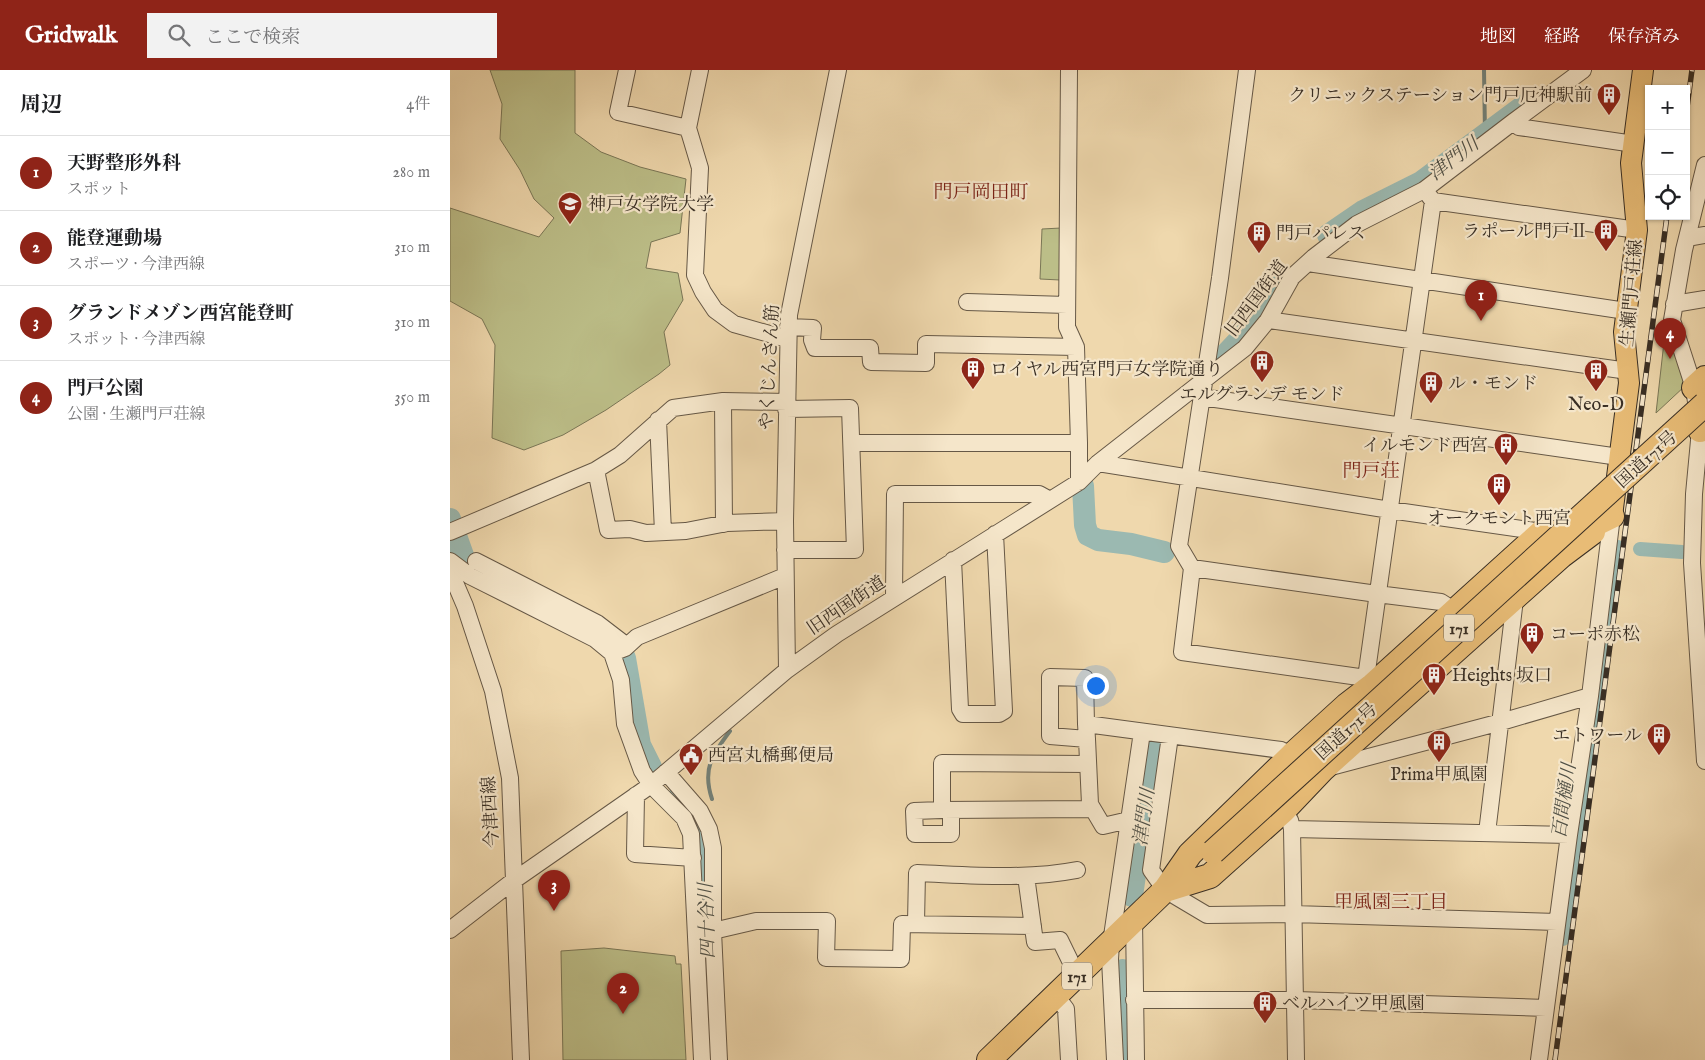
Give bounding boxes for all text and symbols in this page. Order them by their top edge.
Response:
search box [147,13,497,58]
text: Gridwalk [25,20,117,51]
icon: search [165,21,193,49]
text: ここで検索 [205,26,300,50]
text: 地図 [1480,26,1516,49]
text: 経路 [1544,26,1580,49]
text: 保存済み [1608,26,1680,49]
building icon: クリニックステーション門戸厄神駅前 [1596,82,1622,116]
place label: クリニックステーション門戸厄神駅前 [1288,85,1592,108]
map controls [1645,85,1690,220]
button: + [1645,85,1690,130]
text: 周辺 [20,92,62,119]
text: 4件 [406,95,430,115]
button: − [1645,130,1690,175]
water label: 津門川 [1424,132,1486,186]
text: 天野整形外科 [67,152,181,176]
text: 1 [33,163,39,183]
text: 280 m [393,163,430,183]
button: locate [1645,175,1690,220]
text: スポット [67,180,131,200]
district label: 門戸岡田町 [933,181,1029,205]
school or university icon: 神戸女学院大学 [557,191,583,225]
place label: 神戸女学院大学 [588,194,714,217]
building icon: ラポール門戸Ⅱ [1593,218,1619,252]
building icon: 門戸パレス [1246,220,1272,254]
place label: ラポール門戸Ⅱ [1462,221,1588,244]
place label: 門戸パレス [1276,223,1365,246]
text: 能登運動場 [67,227,162,251]
text: 2 [32,238,40,258]
text: 310 m [394,238,430,258]
street label: 生瀬門戸荘線 [1616,238,1649,348]
text: スポーツ · 今津西線 [67,255,205,275]
street label: 旧西国街道 [1221,256,1293,342]
pin: 1 [1465,280,1497,321]
text: グランドメゾン西宮能登町 [67,302,294,326]
street label: やくじんさん筋 [756,304,785,431]
text: 3 [33,313,39,333]
text: 310 m [394,313,430,333]
pin: 4 [1654,318,1686,359]
text: スポット · 今津西線 [67,330,206,350]
building icon: エルグランデ モンド [1249,349,1275,383]
building icon: ロイヤル西宮門戸女学院通り [960,356,986,390]
building icon: Neo-D [1583,358,1609,392]
place label: ロイヤル西宮門戸女学院通り [990,359,1223,382]
building icon: ル・モンド [1418,370,1444,404]
place label: ル・モンド [1448,373,1538,396]
text: 門戸公園 [67,377,143,401]
place label: エルグランデ モンド [1179,384,1345,407]
text: 4 [32,388,40,408]
text: 350 m [395,388,430,408]
place label: Neo-D [1568,394,1624,417]
text: 公園 · 生瀬門戸荘線 [67,405,206,425]
street label: 国道171号 [1611,426,1683,494]
building icon: イルモンド西宮 [1493,432,1519,466]
place label: イルモンド西宮 [1362,435,1488,458]
district label: 門戸荘 [1342,460,1400,484]
building icon: オークモント西宮 [1486,472,1512,506]
place label: オークモント西宮 [1427,508,1571,531]
street label: 旧西国街道 [803,572,891,641]
road number: 171 [1444,614,1474,642]
building icon: コーポ赤松 [1519,621,1545,655]
place label: コーポ赤松 [1550,624,1640,647]
building icon: Heights 坂口 [1421,662,1447,696]
place label: Heights 坂口 [1452,665,1552,688]
your location [1083,673,1109,699]
street label: 国道171号 [1311,698,1383,766]
building icon: エトワール [1646,722,1672,756]
place label: エトワール [1552,725,1642,748]
building icon: Prima甲風園 [1426,729,1452,763]
public building icon: 西宮丸橋郵便局 [678,742,704,776]
place label: 西宮丸橋郵便局 [708,745,834,768]
water label: 百間樋川 [1548,760,1582,841]
place label: Prima甲風園 [1390,764,1488,787]
street label: 今津西線 [478,775,505,848]
water label: 津門川 [1129,785,1161,847]
pin: 3 [538,870,570,911]
water label: 四十谷川 [695,881,721,959]
district label: 甲風園三丁目 [1334,891,1448,915]
road number: 171 [1062,962,1092,989]
pin: 2 [607,973,639,1014]
building icon: ベルハイツ甲風園 [1252,990,1278,1024]
place label: ベルハイツ甲風園 [1282,993,1425,1016]

